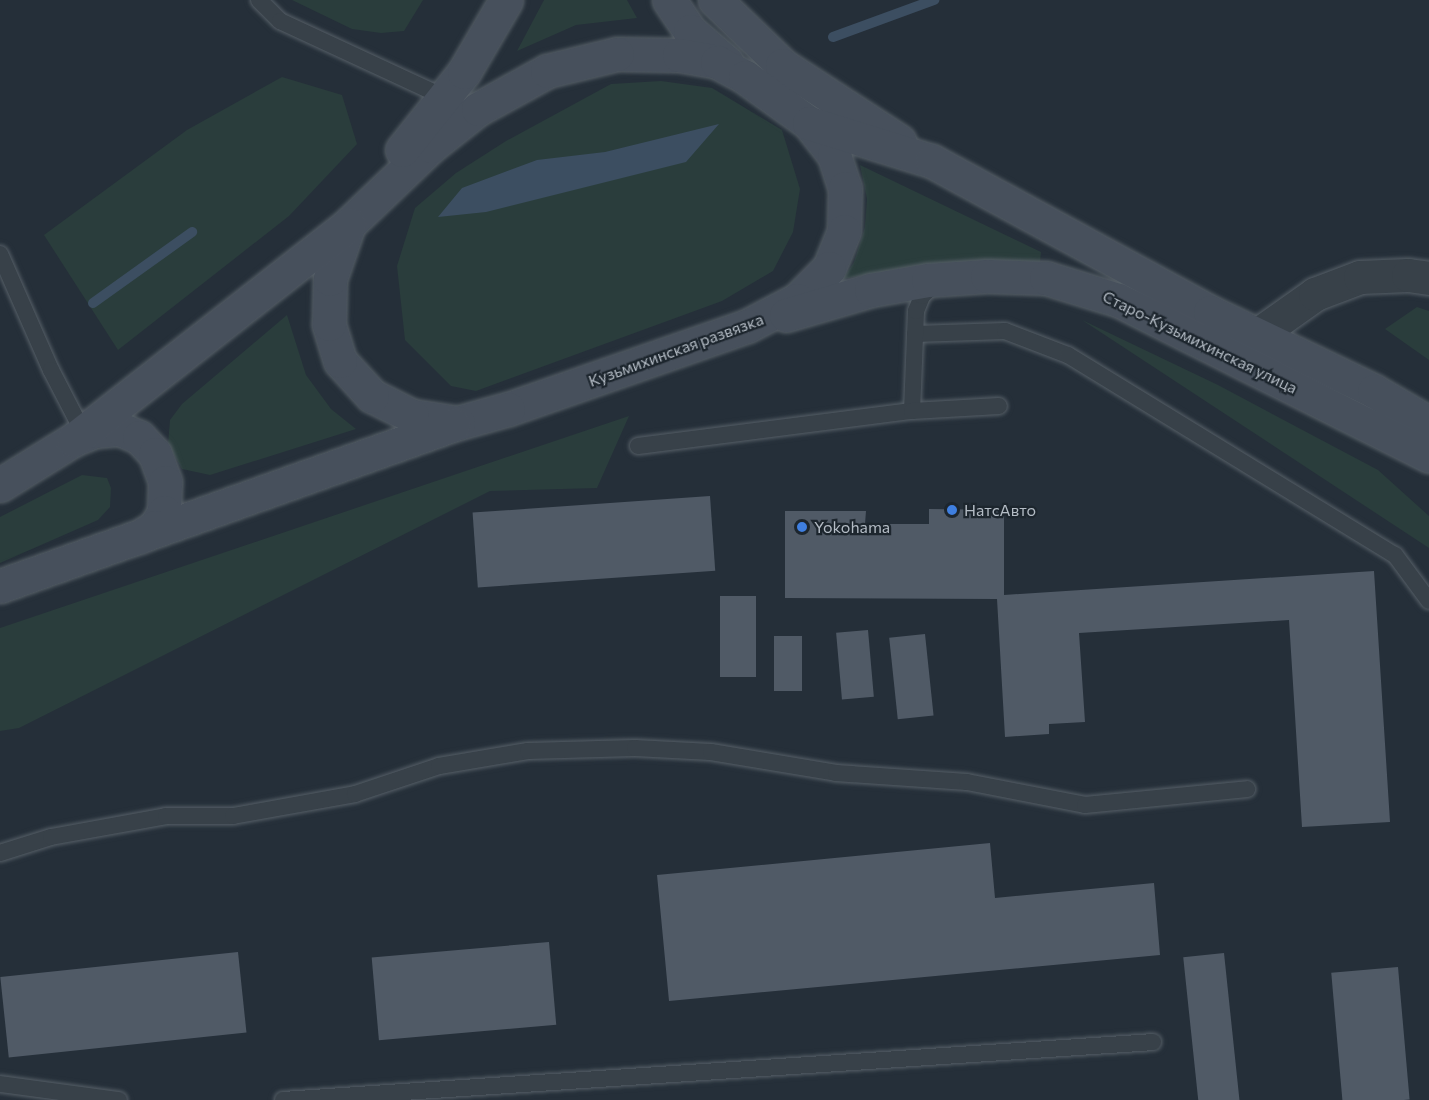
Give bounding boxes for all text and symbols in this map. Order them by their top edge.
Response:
street label: Старо-Кузьмихинская улица [1100,286,1300,398]
street label: Кузьмихинская развязка [586,309,766,391]
place label: НатсАвто [964,500,1036,520]
marker: НатсАвто [945,503,959,517]
place label: Yokohama [814,517,890,537]
marker: Yokohama [795,520,809,534]

